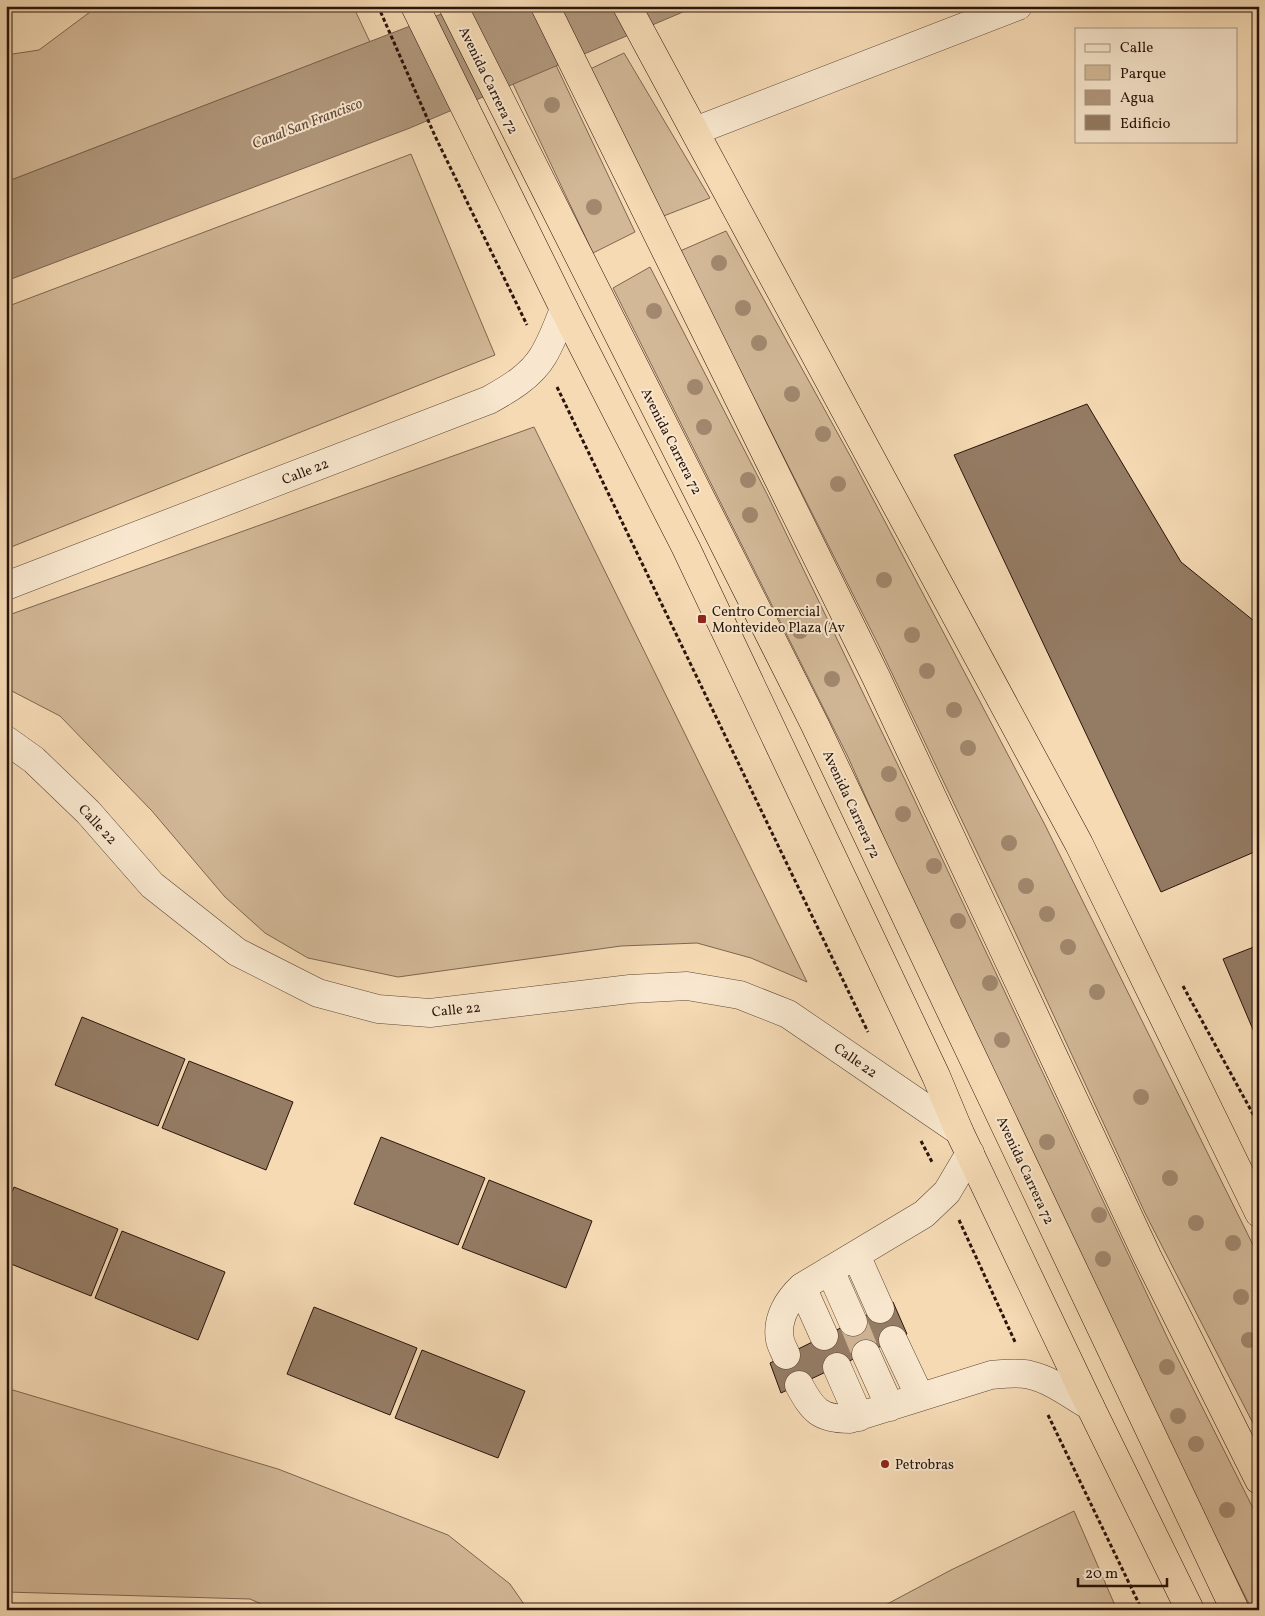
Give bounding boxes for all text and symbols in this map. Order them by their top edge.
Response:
street label: Avenida Carrera 72 [453,24,522,138]
legend [1075,28,1238,142]
text: Calle [1120,38,1153,59]
text: Parque [1120,64,1166,85]
text: Agua [1120,88,1154,109]
water label: Canal San Francisco [249,94,366,155]
text: Edificio [1120,114,1171,135]
street label: Avenida Carrera 72 [636,385,706,498]
street label: Calle 22 [279,455,332,490]
place label: Centro Comercial Montevideo Plaza (Av [712,603,845,638]
marker: Centro Comercial Montevideo Plaza (Av [696,613,708,625]
street label: Avenida Carrera 72 [817,747,884,862]
street label: Calle 22 [73,801,121,849]
street label: Calle 22 [431,998,482,1022]
street label: Calle 22 [830,1039,881,1083]
street label: Avenida Carrera 72 [991,1113,1058,1228]
place label: Petrobras [895,1456,954,1475]
marker: Petrobras [879,1458,891,1470]
scale bar [1078,1556,1166,1588]
text: 20 m [1085,1564,1118,1585]

